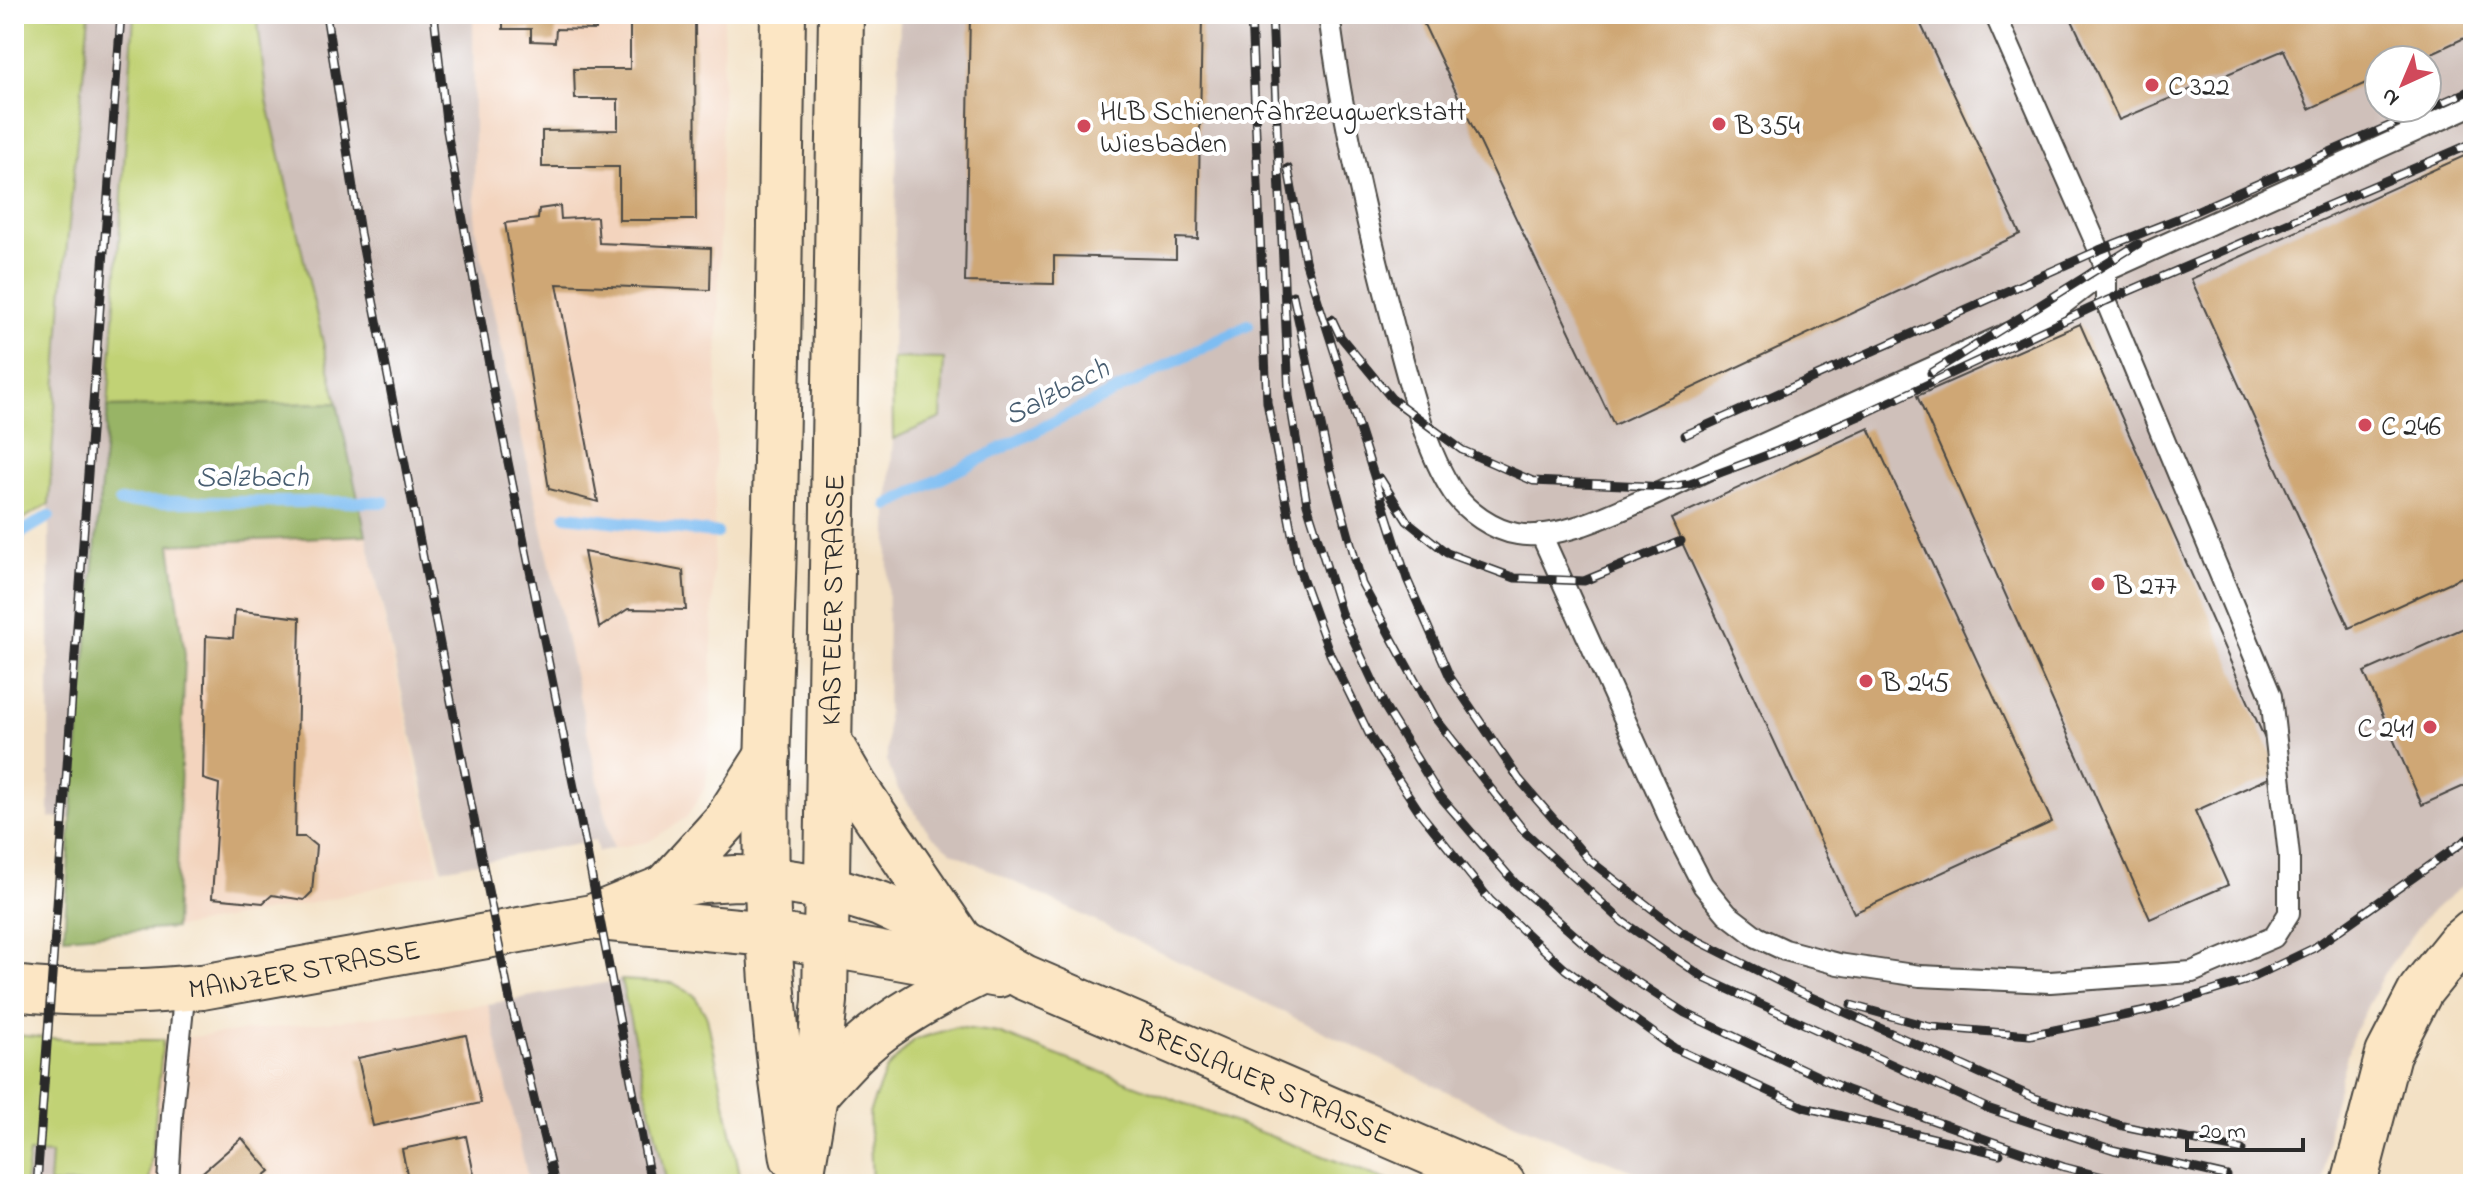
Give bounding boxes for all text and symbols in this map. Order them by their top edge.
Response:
north arrow [2363,44,2443,124]
place label: C 322 [2168,68,2230,109]
marker: C 322 [2143,76,2161,94]
text: N [2375,80,2408,113]
place label: HLB Schienenfahrzeugwerkstatt Wiesbaden [1100,93,1466,166]
place label: B 354 [1734,107,1800,148]
marker: B 354 [1710,115,1728,133]
marker: HLB Schienenfahrzeugwerkstatt Wiesbaden [1075,117,1093,135]
water label: Salzbach [997,348,1118,439]
place label: C 246 [2381,408,2441,449]
marker: C 246 [2356,416,2374,434]
water label: Salzbach [196,457,309,501]
street label: KASTELER STRASSE [812,474,858,726]
place label: B 277 [2113,567,2177,608]
marker: B 277 [2089,575,2107,593]
place label: B 245 [1881,664,1949,705]
marker: B 245 [1857,672,1875,690]
place label: C 241 [2357,710,2414,751]
marker: C 241 [2421,718,2439,736]
street label: MAINZER STRASSE [187,931,424,1012]
street label: BRESLAUER STRASSE [1129,1011,1397,1157]
scale bar [2187,1102,2303,1152]
text: 20 m [2199,1115,2246,1150]

